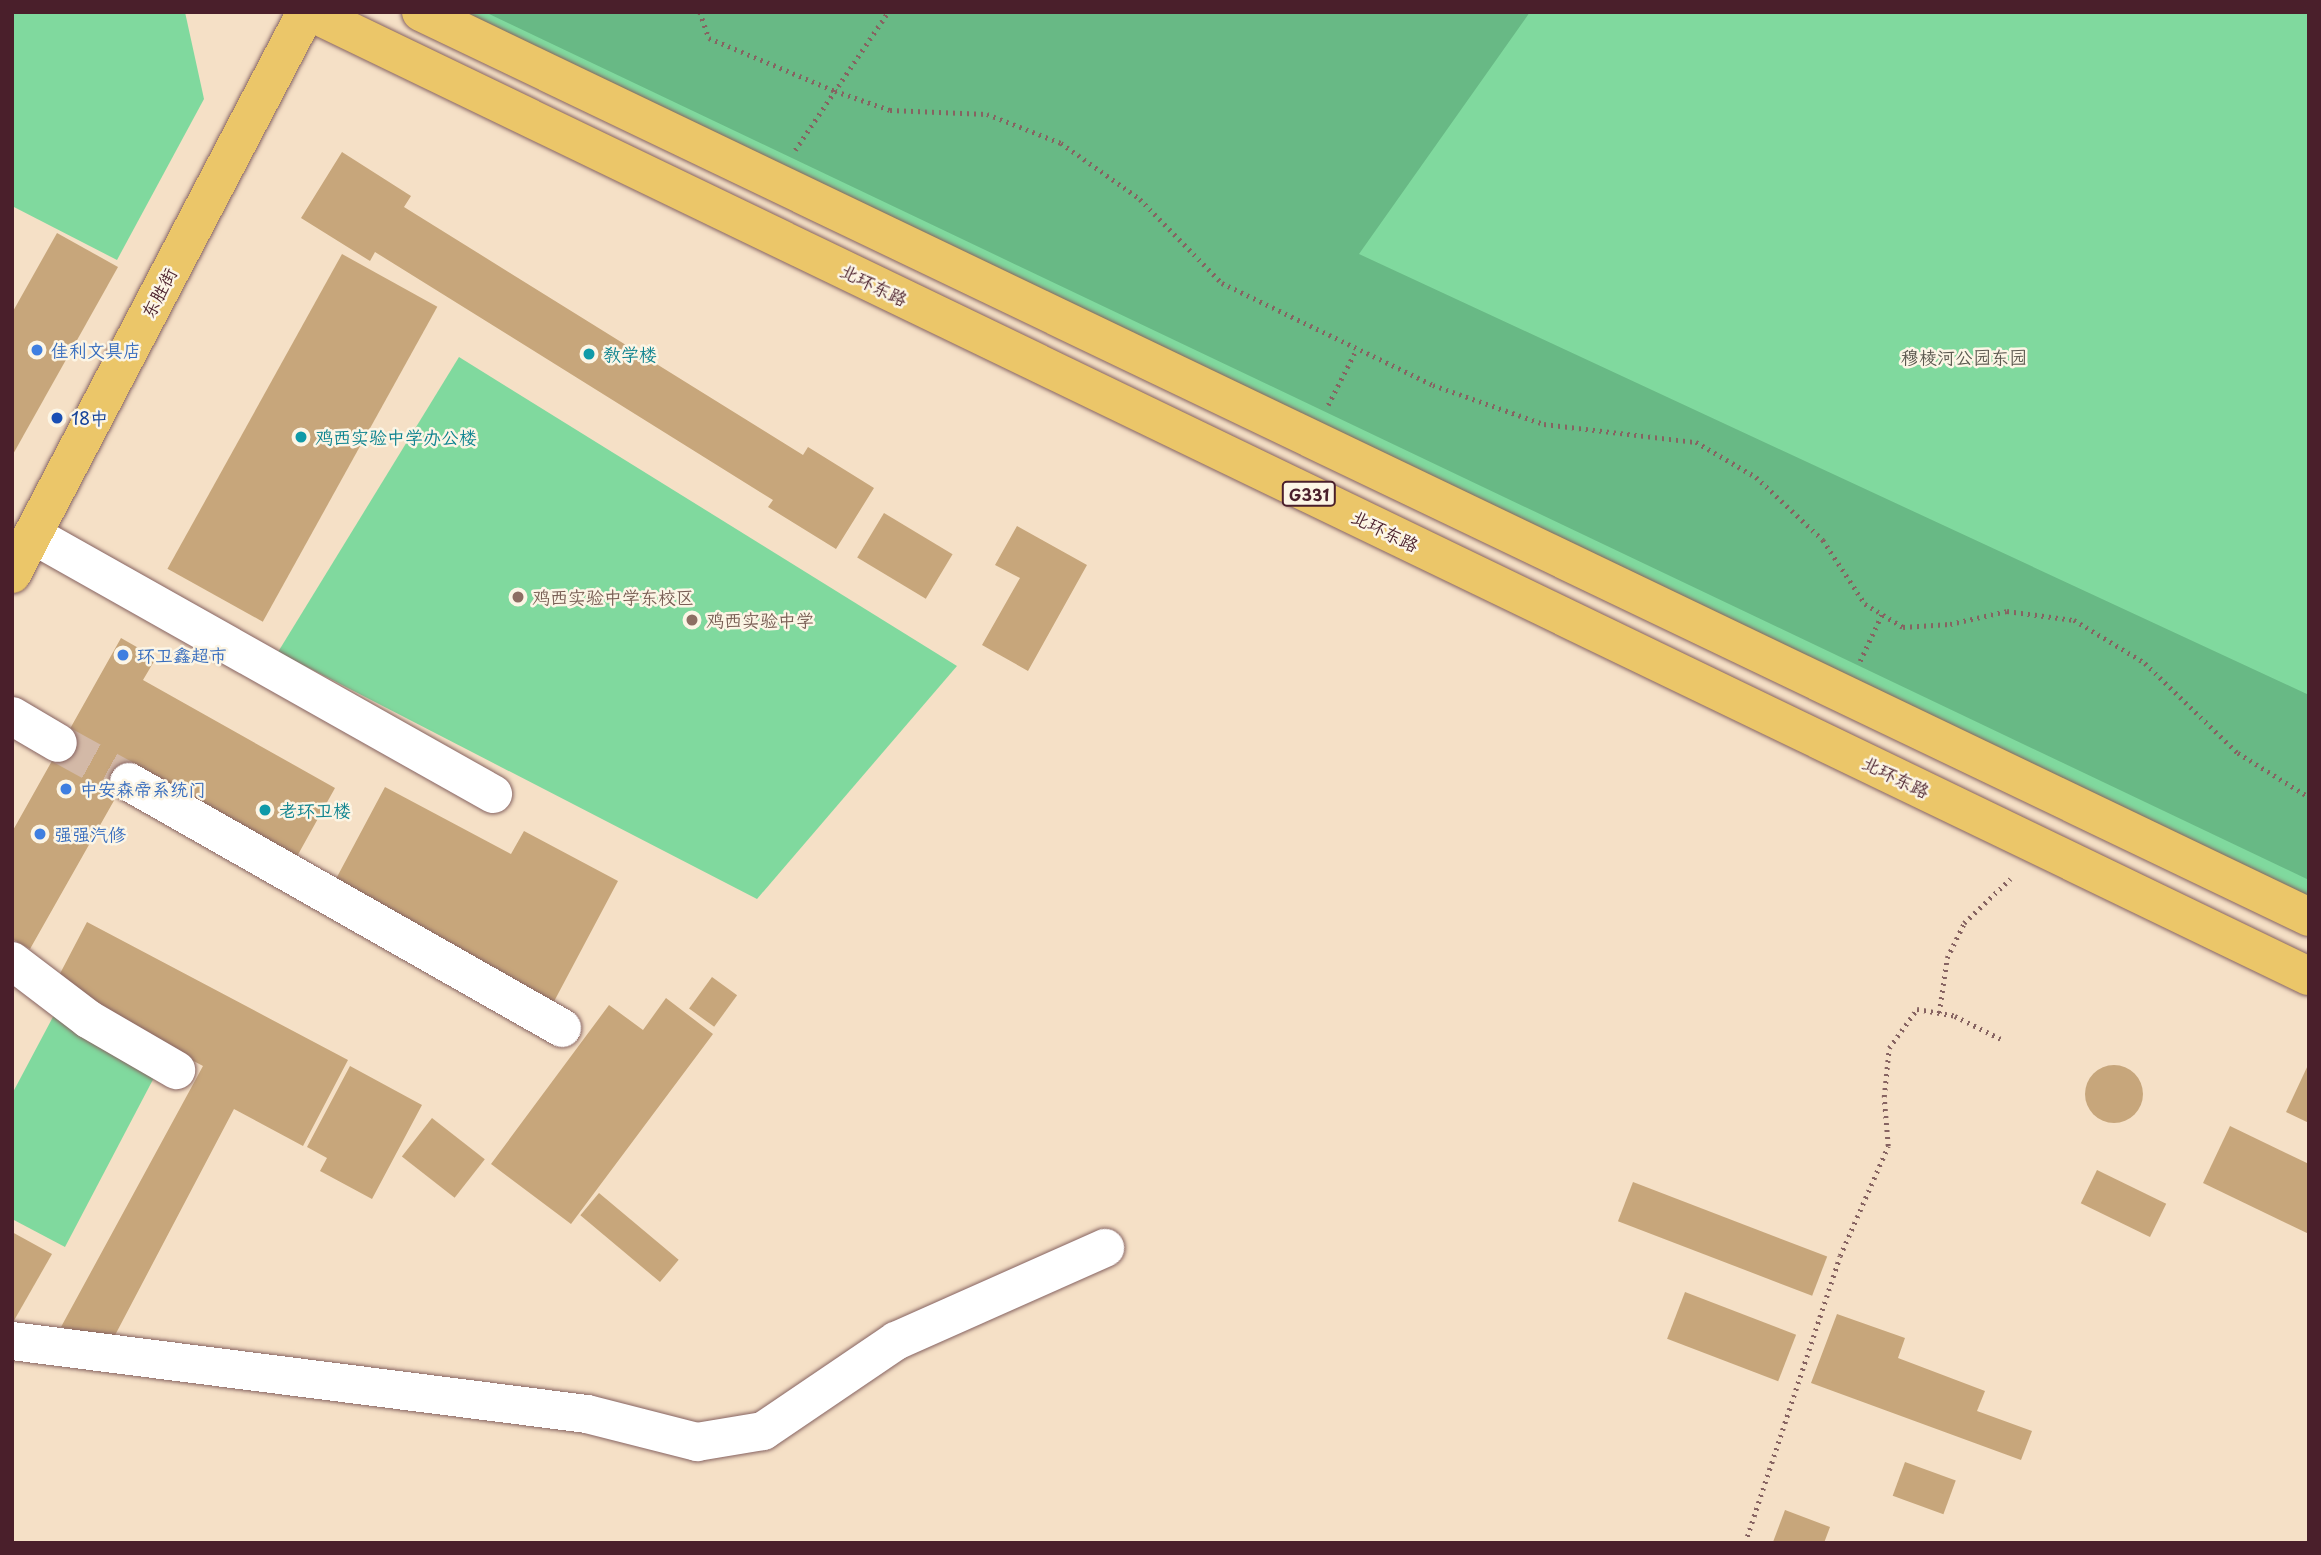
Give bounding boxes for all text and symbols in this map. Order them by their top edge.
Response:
street label: 北环东路 [837,260,911,310]
street label: 东胜街 [137,264,181,322]
place label: 佳利文具店 [51,339,141,361]
marker: 佳利文具店 [29,342,45,358]
place label: 教学楼 [603,343,657,365]
marker: 教学楼 [581,346,597,362]
park label: 穆棱河公园东园 [1901,346,2027,368]
place label: 18中 [71,407,108,429]
marker: 18中 [49,410,65,426]
place label: 鸡西实验中学办公楼 [315,426,477,448]
marker: 鸡西实验中学办公楼 [293,429,309,445]
road number: G331 [1281,481,1337,506]
street label: 北环东路 [1348,506,1422,556]
place label: 鸡西实验中学东校区 [532,586,694,608]
marker: 鸡西实验中学东校区 [510,589,526,605]
place label: 鸡西实验中学 [706,609,814,631]
marker: 鸡西实验中学 [684,612,700,628]
place label: 环卫鑫超市 [137,644,227,666]
marker: 环卫鑫超市 [115,647,131,663]
street label: 北环东路 [1859,752,1933,802]
place label: 中安森帝系统门 [80,778,206,800]
marker: 中安森帝系统门 [58,781,74,797]
place label: 老环卫楼 [279,799,351,821]
marker: 老环卫楼 [257,802,273,818]
place label: 强强汽修 [54,823,126,845]
marker: 强强汽修 [32,826,48,842]

